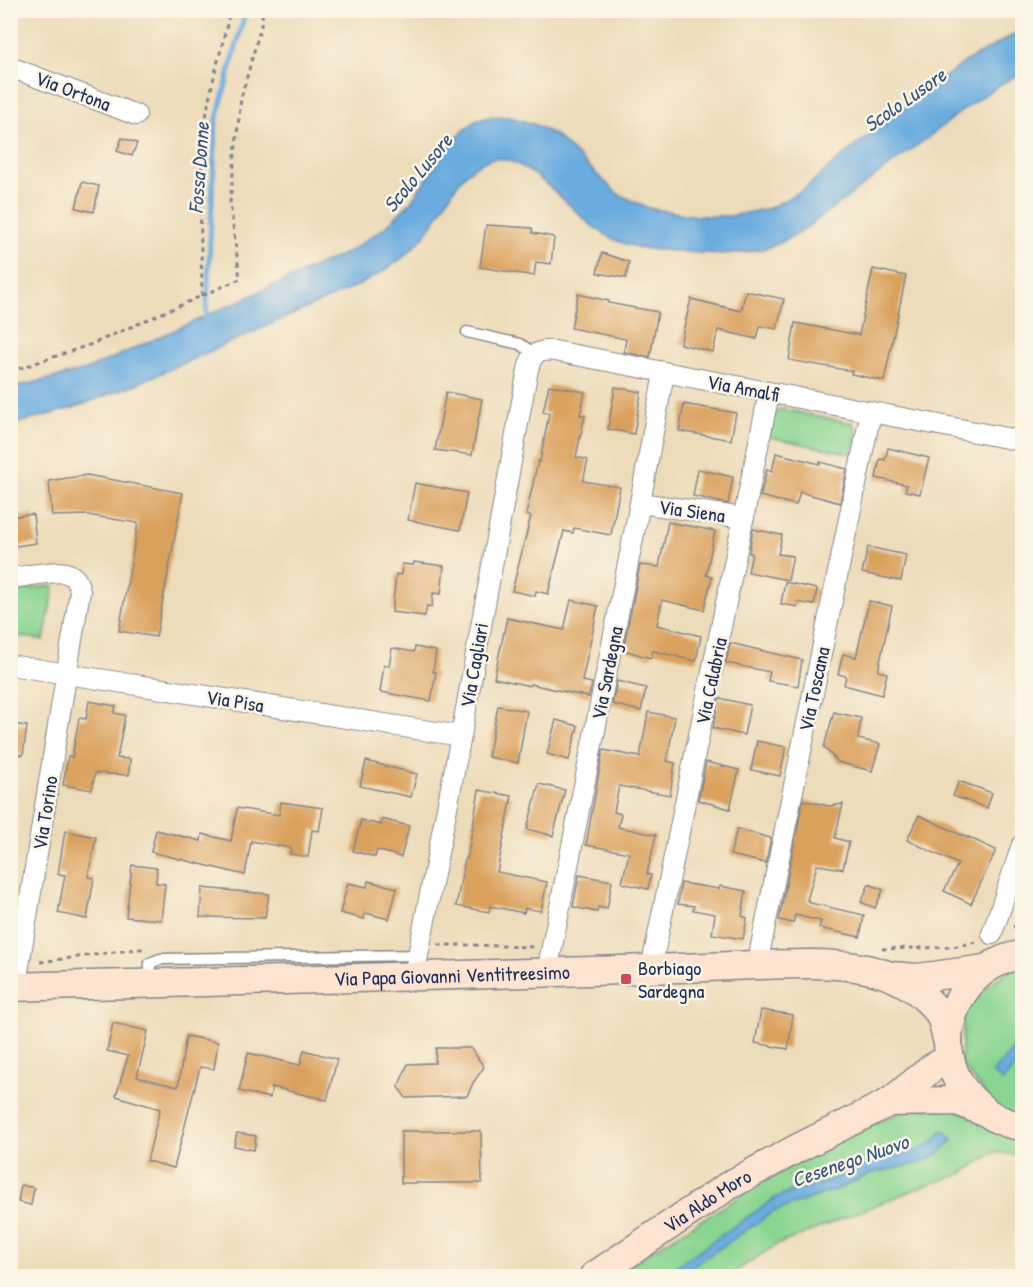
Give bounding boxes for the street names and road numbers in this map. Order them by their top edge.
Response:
street label: Via Ortona [32,64,115,117]
street label: Via Amalfi [705,367,781,408]
street label: Via Siena [657,492,727,529]
street label: Via Cagliari [453,620,494,709]
street label: Via Sardegna [584,624,629,722]
street label: Via Calabria [688,635,733,727]
street label: Via Toscana [791,644,836,734]
street label: Via Pisa [204,683,266,718]
street label: Via Torino [25,774,64,852]
street label: Via Papa Giovanni Ventitreesimo [334,958,570,992]
street label: Via Aldo Moro [658,1162,756,1239]

